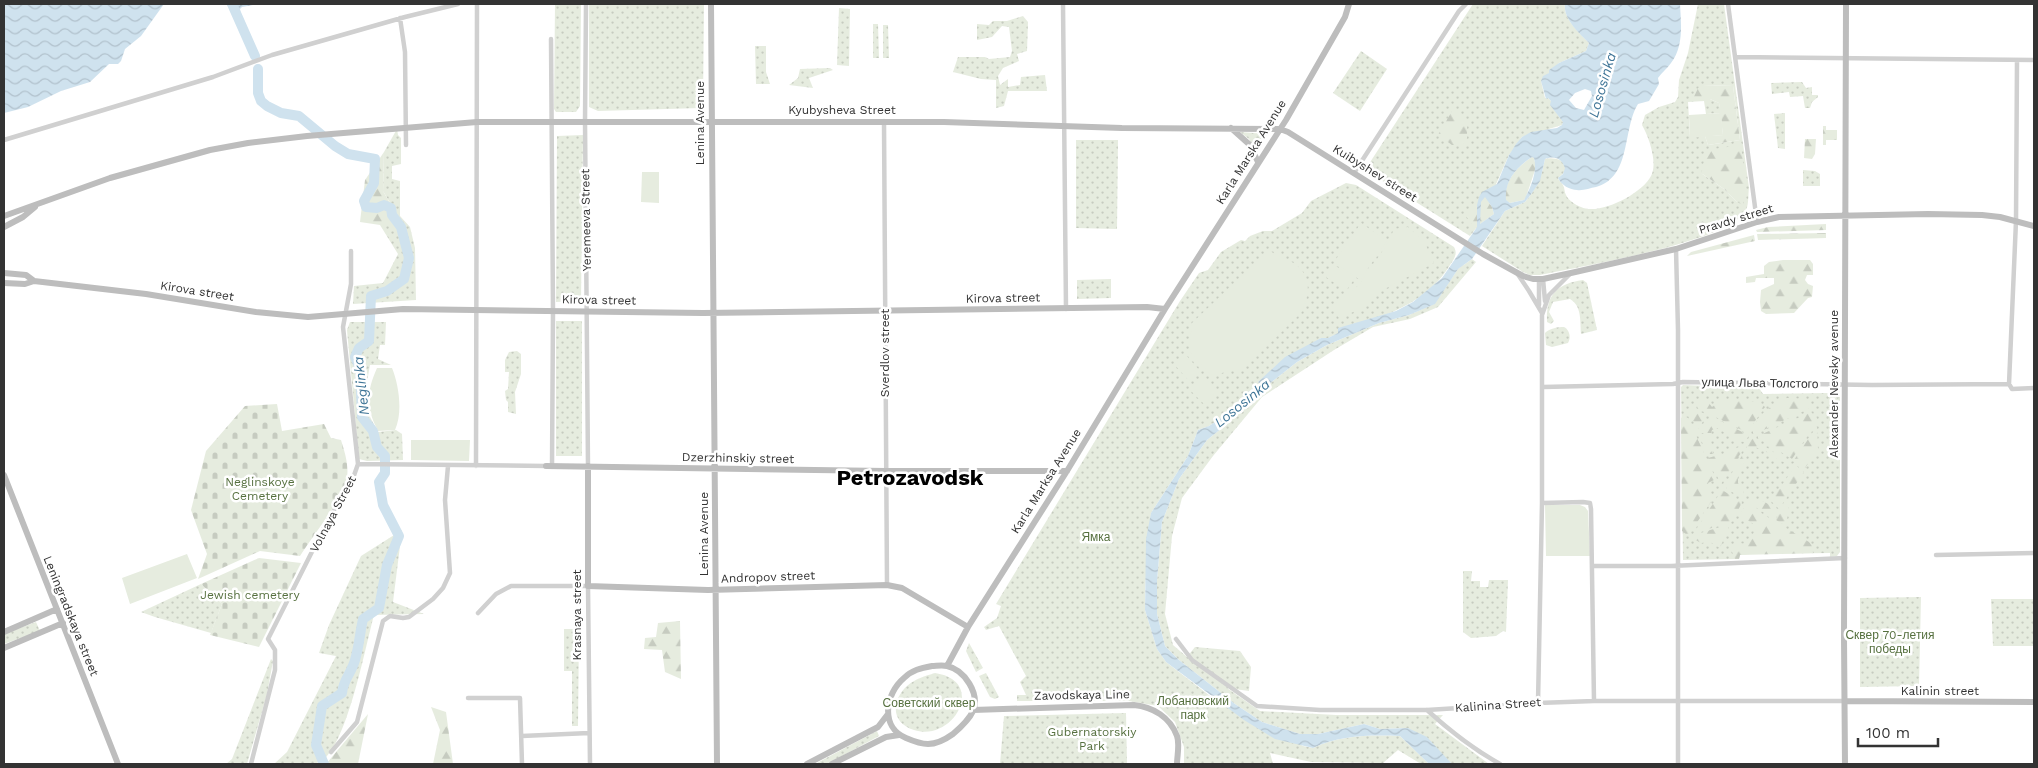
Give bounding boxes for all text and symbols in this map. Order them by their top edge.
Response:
water label: Lososinka [1585,50,1619,119]
street label: Lenina Avenue [693,81,707,165]
street label: Karla Marska Avenue [1213,97,1289,207]
street label: Kyubysheva Street [788,103,896,117]
street label: Kuibyshev street [1330,141,1420,205]
street label: Yeremeeva Street [578,169,594,271]
street label: Pravdy street [1697,201,1775,237]
street label: Kirova street [159,278,235,304]
street label: Kirova street [966,290,1040,306]
street label: Kirova street [562,292,636,308]
street label: Sverdlov street [878,309,892,397]
street label: Alexander Nevsky avenue [1827,310,1841,458]
water label: Neglinka [350,356,372,416]
street label: улица Льва Толстого [1701,375,1819,391]
water label: Lososinka [1211,376,1273,430]
street label: Karla Marksa Avenue [1008,426,1084,536]
street label: Dzerzhinskiy street [682,450,794,466]
district label: Petrozavodsk [836,465,984,490]
street label: Volnaya Street [307,473,359,555]
park label: Neglinskoye Cemetery [225,475,295,503]
street label: Lenina Avenue [697,492,711,576]
park label: Ямка [1081,530,1111,544]
street label: Leningradskaya street [40,554,102,678]
street label: Andropov street [721,568,815,586]
street label: Krasnaya street [570,570,584,661]
park label: Jewish cemetery [200,588,301,602]
park label: Сквер 70-летия победы [1845,628,1935,656]
street label: Kalinin street [1901,684,1979,698]
street label: Zavodskaya Line [1034,687,1130,703]
park label: Лобановский парк [1157,694,1229,722]
street label: Kalinina Street [1455,695,1541,715]
park label: Советский сквер [883,696,976,710]
scale bar [1858,716,1938,748]
text: 100 m [1866,724,1910,742]
park label: Gubernatorskiy Park [1048,725,1137,753]

